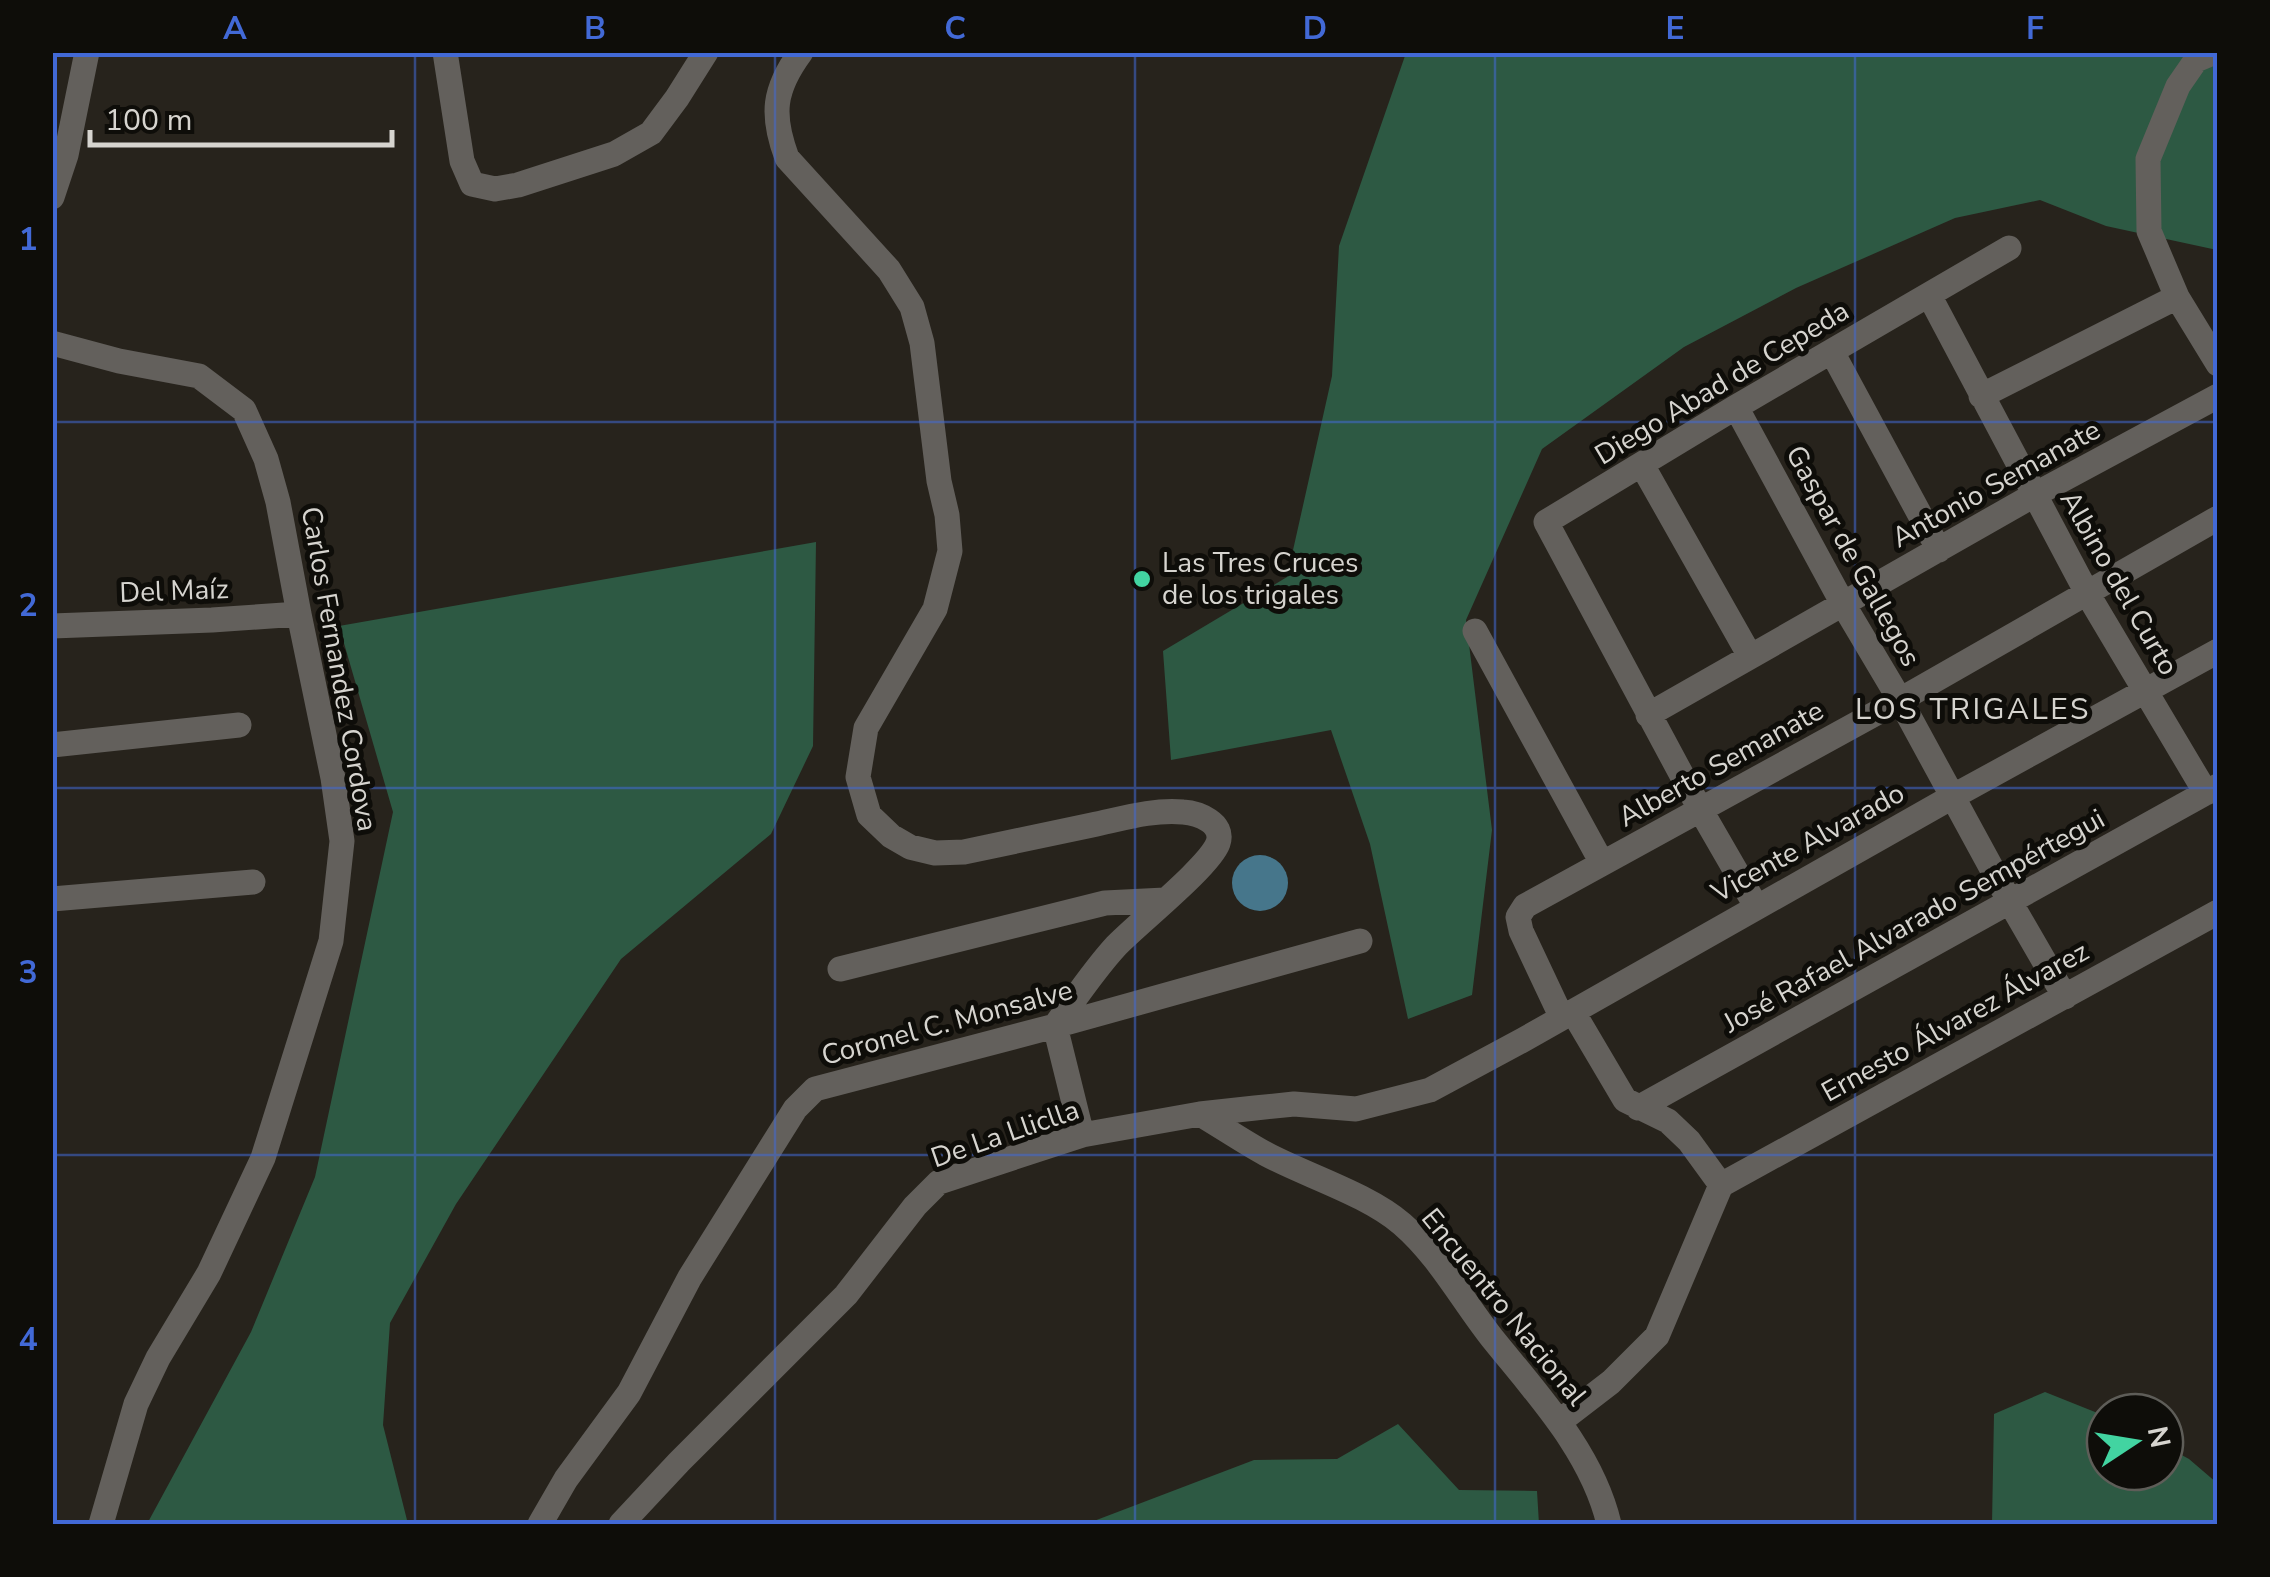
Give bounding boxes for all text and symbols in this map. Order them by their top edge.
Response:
text: A [223,7,247,50]
text: B [584,7,606,50]
text: C [944,7,966,50]
text: D [1303,7,1327,50]
text: E [1665,7,1685,50]
text: F [2026,7,2044,50]
scale bar [90,85,392,147]
text: 100 m [105,100,192,141]
text: 1 [18,218,38,261]
street label: Diego Abad de Cepeda [1588,292,1856,474]
street label: Antonio Semanate [1885,411,2107,557]
street label: Gaspar de Gallegos [1776,439,1930,673]
street label: Albino del Curto [2051,484,2187,682]
street label: Carlos Fernandez Cordova [292,504,386,834]
place label: Las Tres Cruces de los trigales [1162,544,1358,614]
marker: Las Tres Cruces de los trigales [1131,568,1153,590]
street label: Del Maíz [119,570,229,612]
text: 2 [18,584,38,627]
district label: LOS TRIGALES [1855,689,2091,730]
street label: Alberto Semanate [1611,692,1831,836]
street label: Vicente Alvarado [1704,774,1911,912]
street label: José Rafael Alvarado Sempértegui [1716,800,2111,1042]
street label: Ernesto Álvarez Álvarez [1815,933,2095,1111]
text: 3 [18,951,38,994]
street label: Coronel C. Monsalve [817,971,1077,1075]
street label: De La Lliclla [926,1091,1084,1177]
street label: Encuentro Nacional [1413,1200,1596,1414]
text: 4 [18,1318,38,1361]
north arrow [2085,1392,2185,1492]
text: N [2138,1423,2179,1451]

